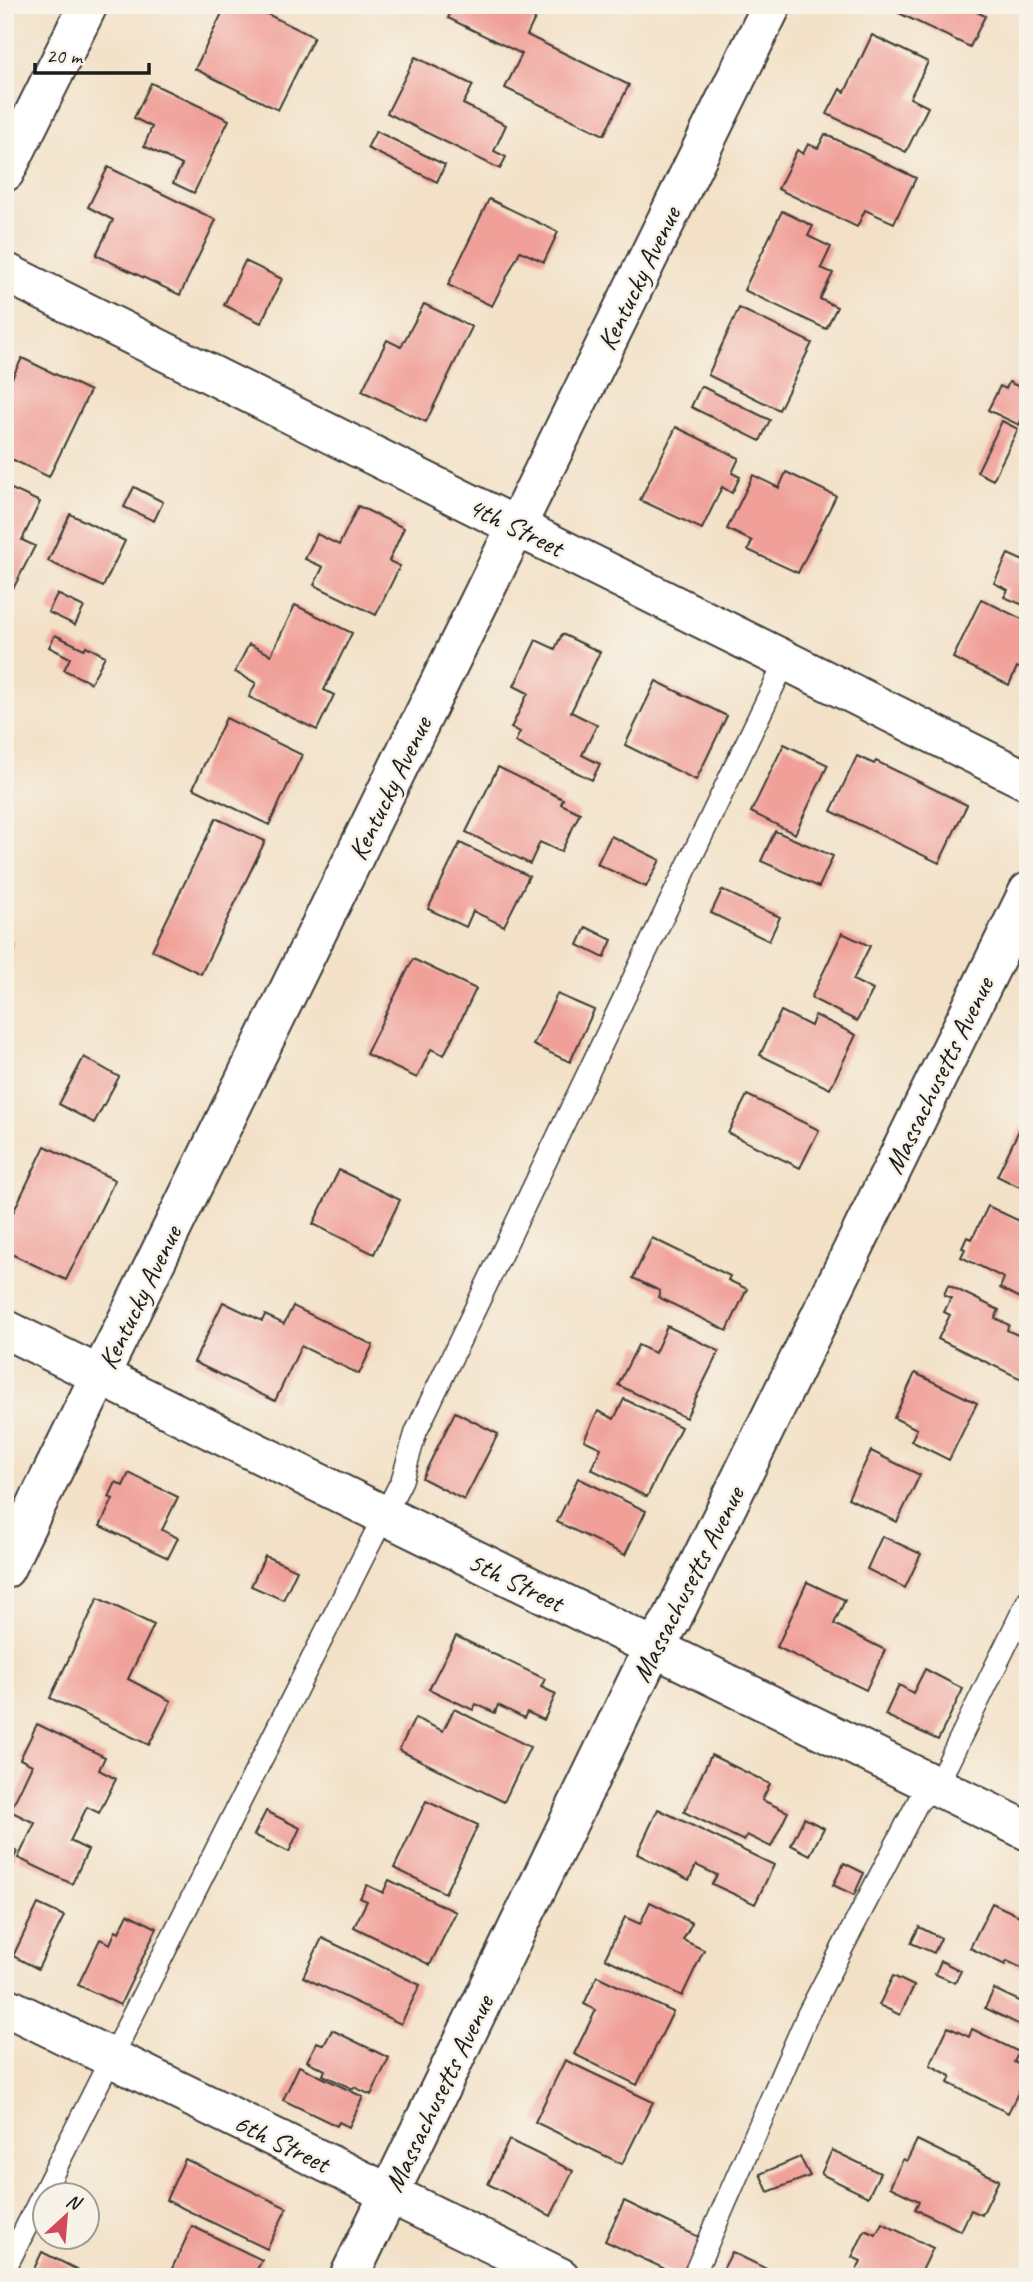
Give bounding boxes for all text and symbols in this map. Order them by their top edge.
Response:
scale bar [35,32,149,76]
text: 20 m [46,43,84,69]
street label: Kentucky Avenue [589,199,689,356]
street label: 4th Street [462,488,572,566]
street label: Kentucky Avenue [340,709,440,866]
street label: Massachusetts Avenue [876,969,1002,1179]
street label: Kentucky Avenue [90,1218,190,1375]
street label: Massachusetts Avenue [623,1479,753,1688]
street label: 5th Street [462,1543,572,1621]
street label: Massachusetts Avenue [376,1987,502,2197]
street label: 6th Street [228,2104,338,2182]
north arrow [32,2180,102,2250]
text: N [62,2188,86,2216]

